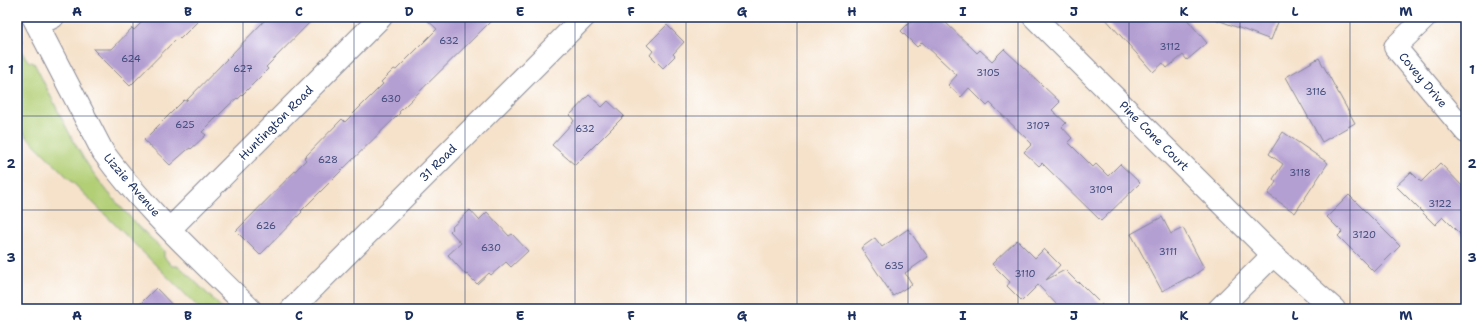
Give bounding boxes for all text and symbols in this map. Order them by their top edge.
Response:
text: A [72,3,82,20]
text: B [184,3,192,20]
text: C [295,3,303,20]
text: D [404,3,414,20]
text: E [516,3,525,20]
text: F [627,3,635,20]
text: G [737,3,748,20]
text: H [847,3,857,20]
text: I [959,3,967,20]
text: J [1070,3,1078,20]
text: K [1180,3,1189,20]
text: L [1291,3,1299,20]
text: M [1399,3,1413,20]
house number: 632 [439,34,459,47]
house number: 3112 [1160,40,1180,53]
street label: Covey Drive [1395,49,1451,111]
house number: 624 [121,52,141,65]
text: 1 [8,61,14,78]
text: 1 [1469,61,1475,78]
house number: 627 [233,62,253,75]
house number: 3105 [976,66,1000,79]
street label: Huntington Road [235,82,317,164]
house number: 3116 [1305,85,1327,98]
house number: 630 [381,92,401,105]
street label: Pine Cone Court [1116,98,1192,174]
house number: 625 [175,118,195,131]
house number: 3107 [1026,119,1050,132]
house number: 632 [575,122,595,135]
street label: 31 Road [416,140,461,185]
street label: Lizzie Avenue [100,150,164,220]
house number: 628 [318,153,338,166]
text: 2 [6,155,16,172]
text: 2 [1467,155,1477,172]
house number: 3118 [1289,166,1311,179]
house number: 3109 [1089,183,1113,196]
house number: 3122 [1428,197,1452,210]
house number: 626 [256,219,276,232]
house number: 3120 [1352,228,1376,241]
house number: 630 [481,241,501,254]
house number: 3111 [1159,245,1177,258]
text: 3 [6,249,16,266]
text: 3 [1467,249,1477,266]
house number: 635 [884,259,904,272]
house number: 3110 [1014,267,1036,280]
text: A [72,307,82,324]
text: B [184,307,192,324]
text: C [295,307,303,324]
text: D [404,307,414,324]
text: E [516,307,525,324]
text: F [627,307,635,324]
text: G [737,307,748,324]
text: H [847,307,857,324]
text: I [959,307,967,324]
text: J [1070,307,1078,324]
text: K [1180,307,1189,324]
text: L [1291,307,1299,324]
text: M [1399,307,1413,324]

